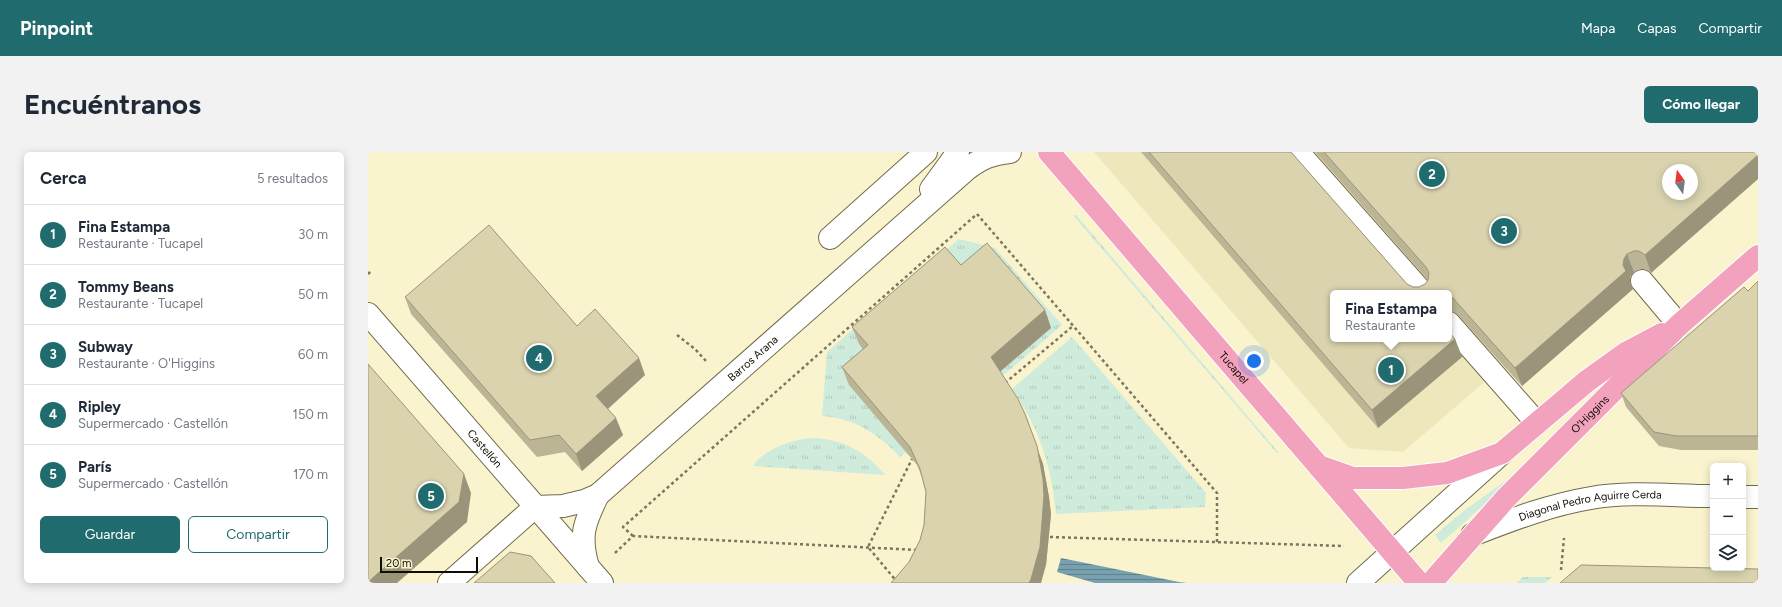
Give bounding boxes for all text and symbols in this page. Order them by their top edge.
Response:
text: Pinpoint [20,17,93,40]
text: Mapa [1581,20,1615,37]
text: Capas [1637,20,1676,37]
text: Compartir [1698,20,1762,37]
button: Cómo llegar [1644,86,1758,123]
text: Encuéntranos [24,87,201,121]
pin: 2 [1419,159,1445,189]
north arrow [1662,164,1698,200]
text: Cerca [40,168,87,188]
text: 5 resultados [257,171,328,186]
pin: 3 [1491,216,1517,246]
text: Fina Estampa [78,218,170,236]
text: 1 [50,227,56,242]
text: 30 m [298,227,328,242]
text: Restaurante · Tucapel [78,236,203,251]
text: Tommy Beans [78,278,174,296]
text: 2 [49,287,57,302]
text: 50 m [298,287,328,302]
popup [1330,290,1452,342]
text: Restaurante · Tucapel [78,296,203,311]
text: Fina Estampa [1345,300,1437,318]
text: Restaurante [1345,318,1415,333]
street label: Barros Arana [725,333,780,384]
text: Subway [78,338,133,356]
pin: 4 [526,343,552,373]
text: 3 [49,347,57,362]
text: 60 m [298,347,328,362]
street label: Tucapel [1217,349,1251,386]
your location [1244,351,1264,371]
pin: 1 [1378,355,1404,385]
text: Restaurante · O'Higgins [78,356,215,371]
street label: O'Higgins [1568,392,1612,436]
text: Ripley [78,398,121,416]
text: 4 [49,407,57,422]
text: 150 m [293,407,328,422]
text: Supermercado · Castellón [78,416,228,431]
street label: Castellón [465,427,505,470]
text: París [78,458,112,476]
map controls [1710,463,1746,571]
button: + [1710,463,1746,499]
text: 5 [49,467,57,482]
text: 170 m [293,467,328,482]
text: Supermercado · Castellón [78,476,228,491]
pin: 5 [418,481,444,511]
street label: Diagonal Pedro Aguirre Cerda [1517,488,1662,524]
button: − [1710,499,1746,535]
button: Guardar [40,516,180,553]
button: Compartir [188,516,328,553]
button: layers [1710,535,1746,571]
scale bar [380,555,478,574]
text: 20 m [386,557,411,570]

